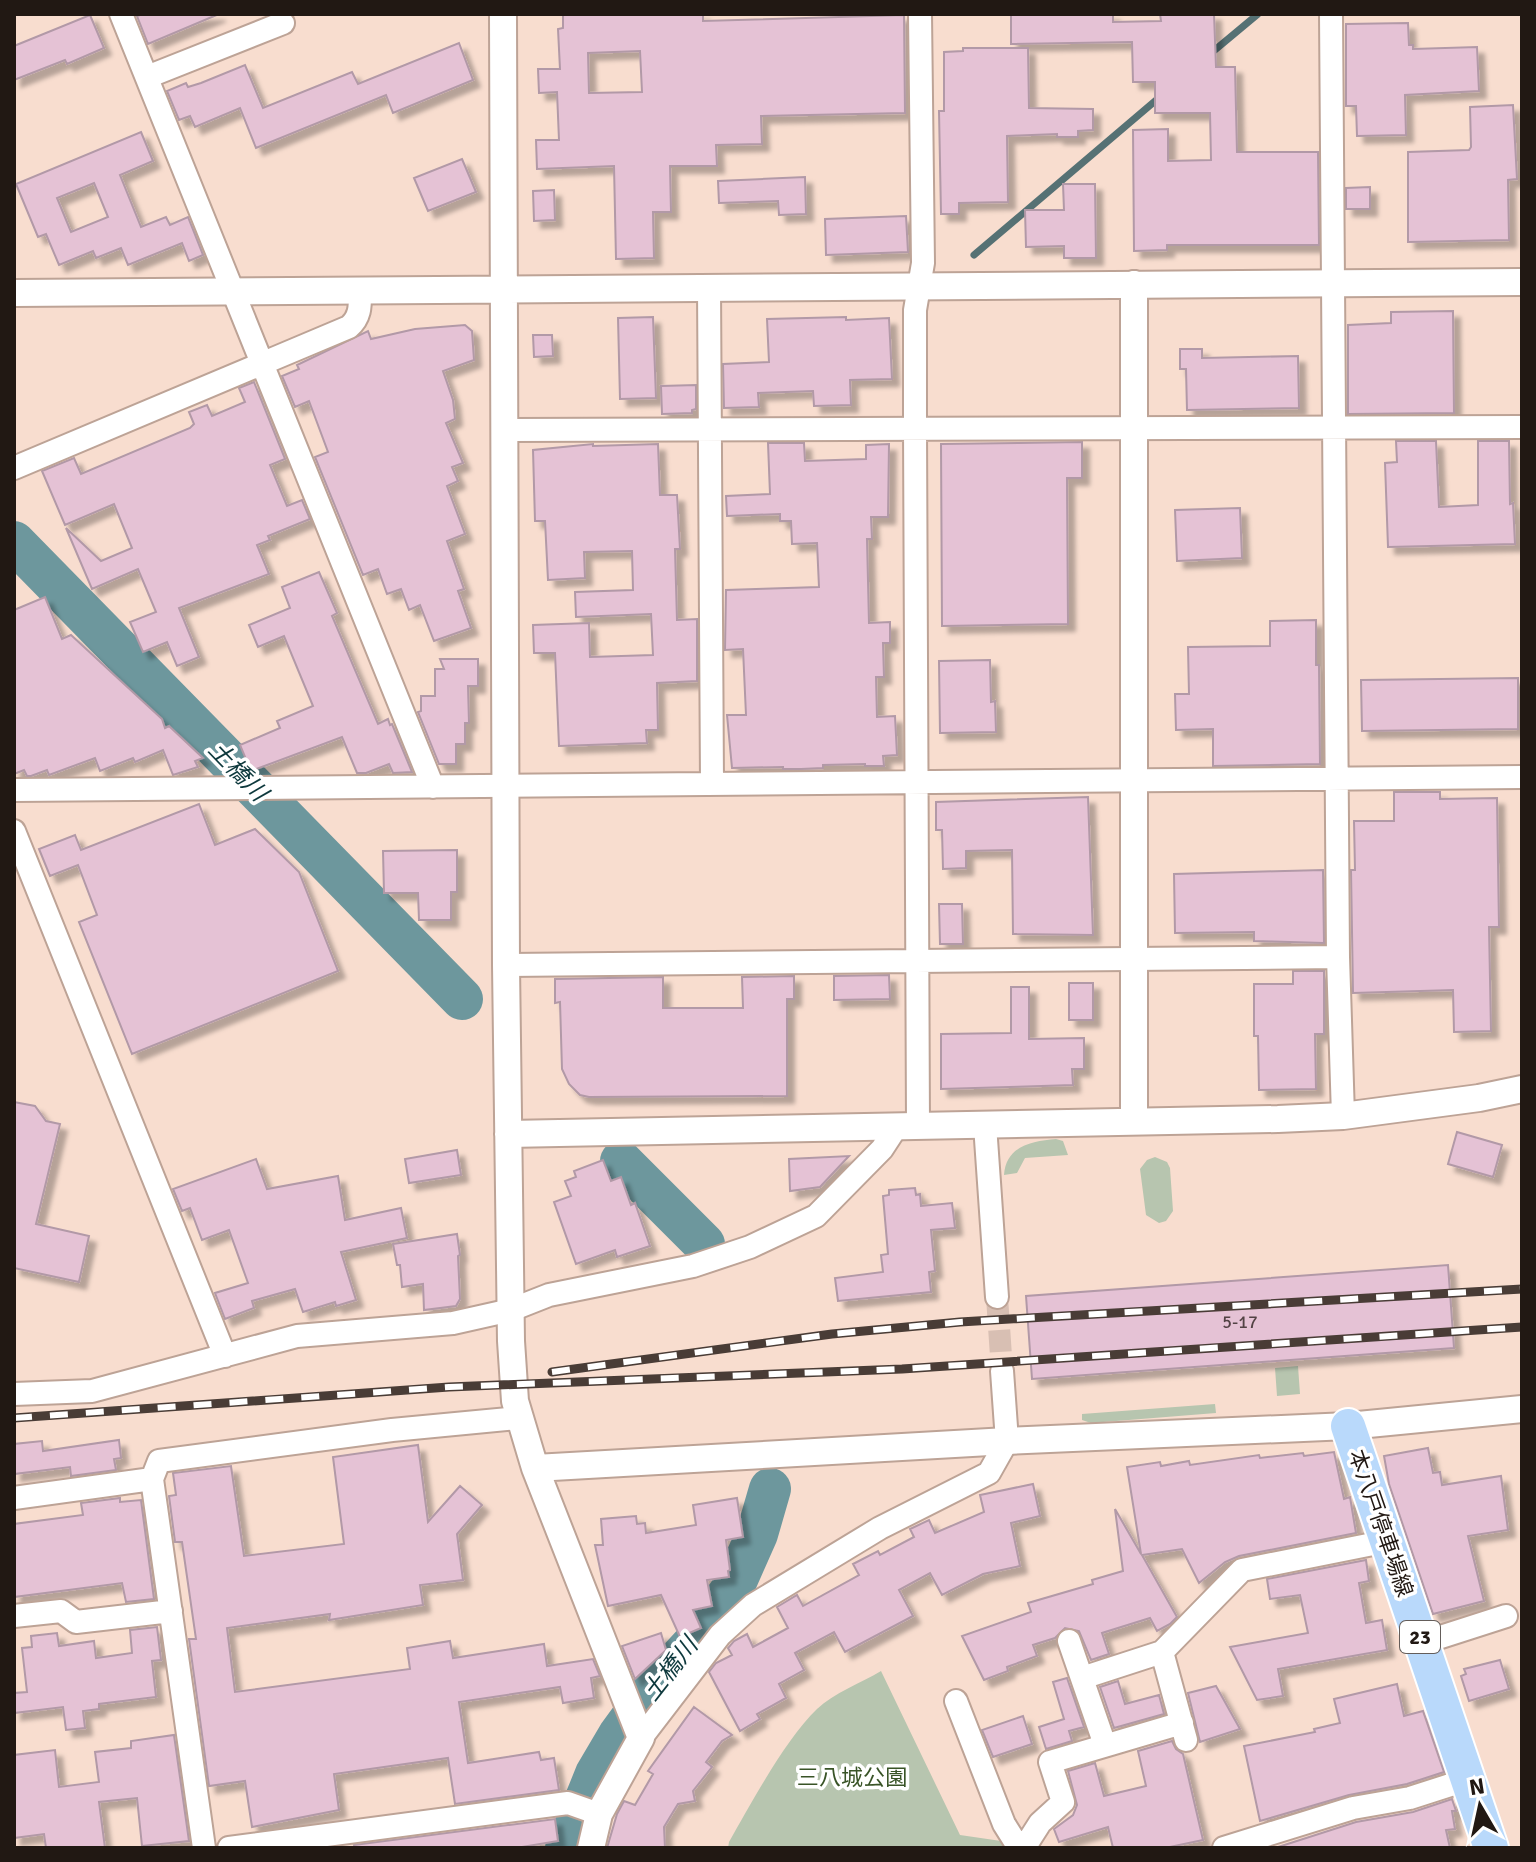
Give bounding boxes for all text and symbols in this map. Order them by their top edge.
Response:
water label: 土橋川 [202,735,276,809]
house number: 5-17 [1222,1311,1258,1333]
street label: 本八戸停車場線 [1343,1446,1419,1600]
road number: 23 [1400,1621,1440,1653]
water label: 土橋川 [636,1629,706,1707]
park label: 三八城公園 [797,1764,907,1791]
north arrow [1440,1766,1520,1846]
text: N [1467,1772,1487,1801]

